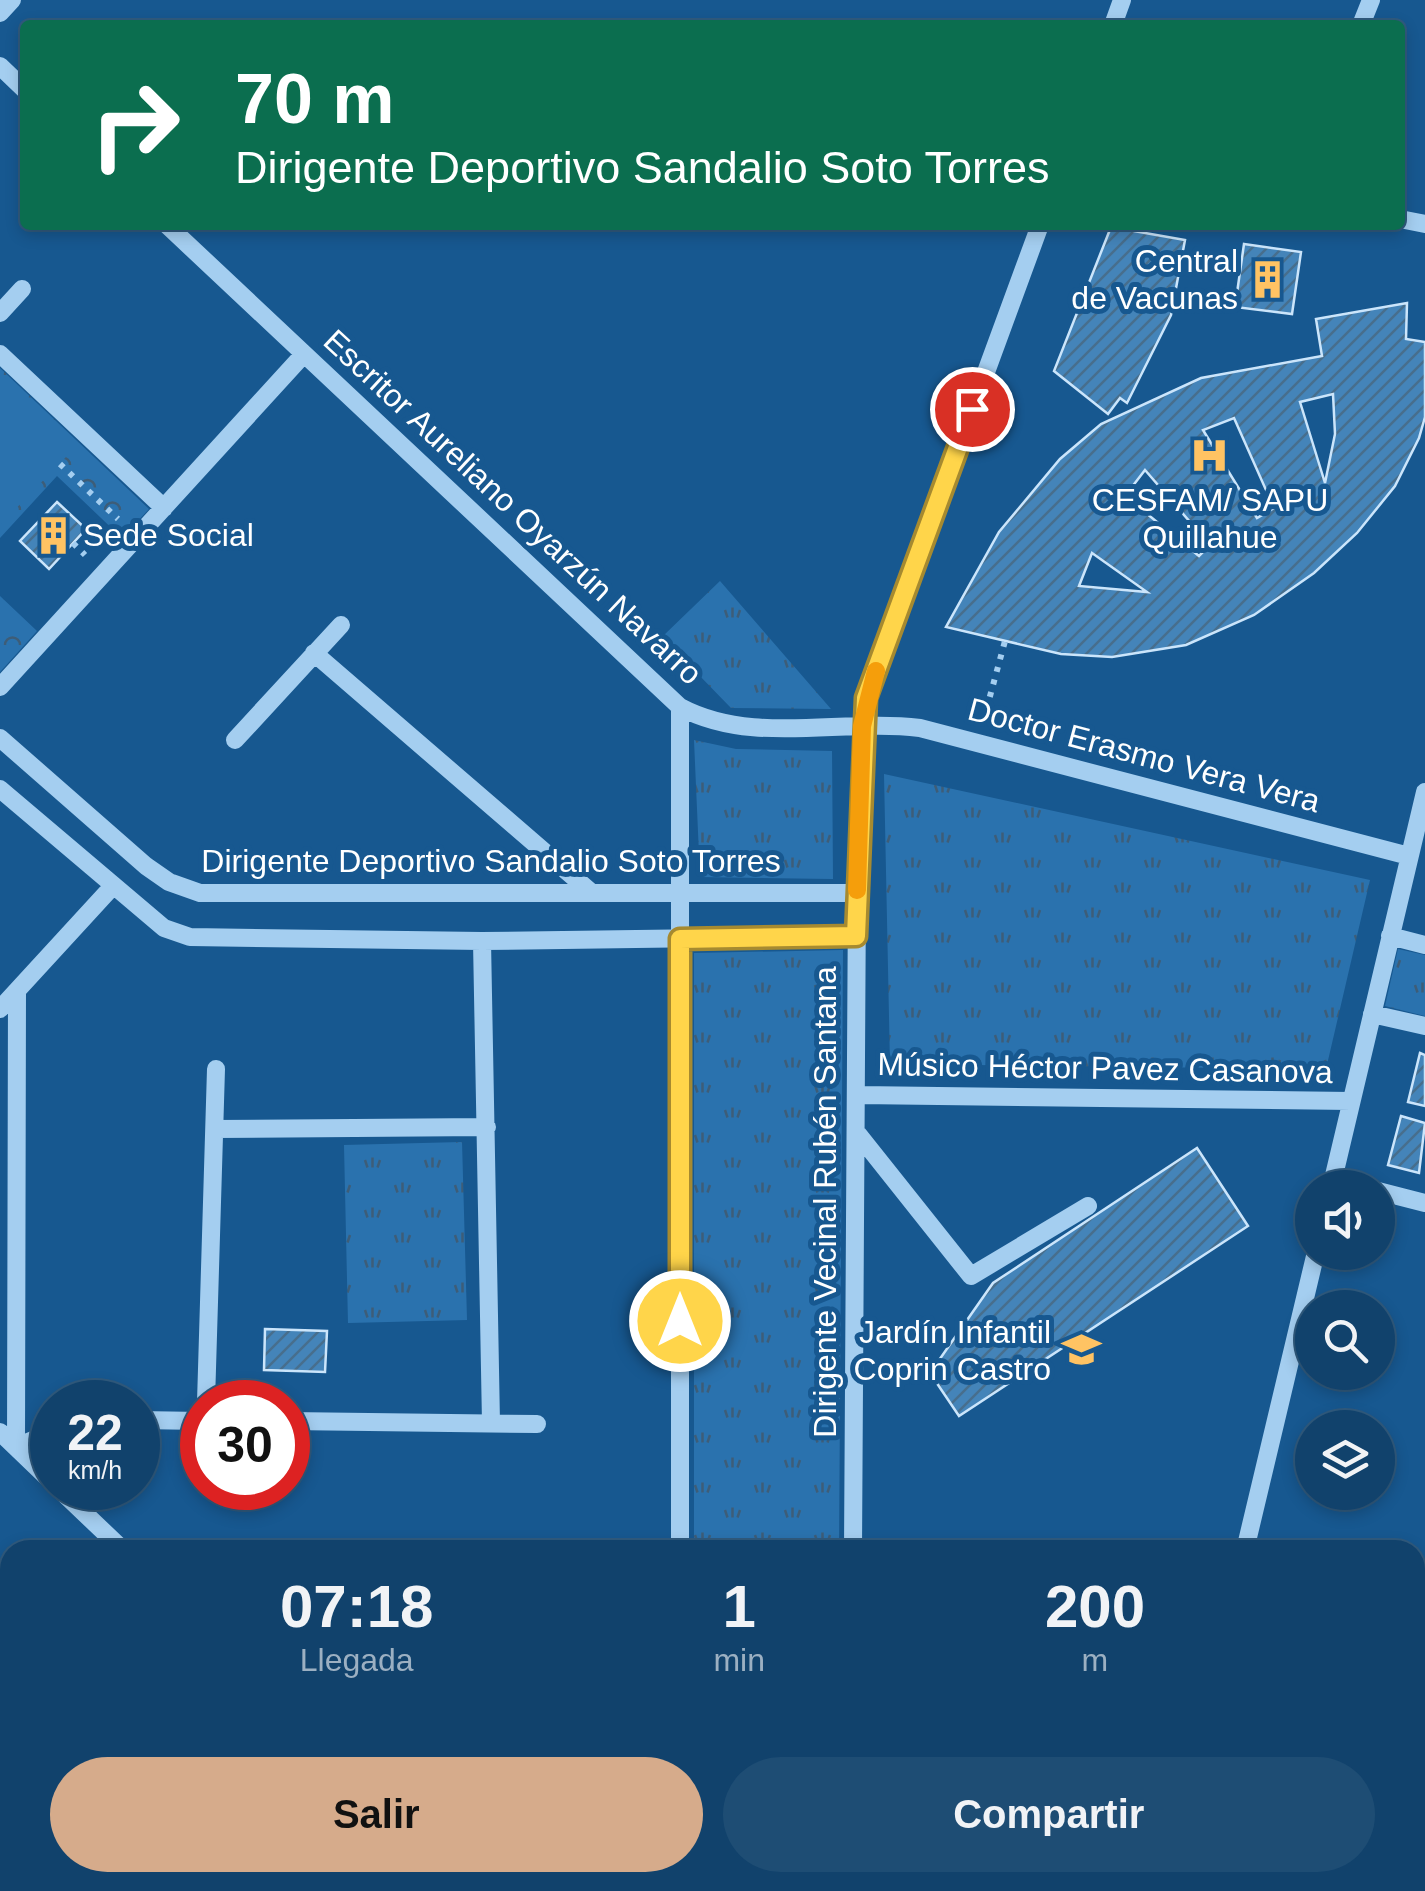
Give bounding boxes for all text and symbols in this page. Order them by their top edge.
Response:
icon: right [70,60,200,190]
text: 70 m [235,60,395,138]
text: Dirigente Deportivo Sandalio Soto Torres [235,142,1050,193]
place label: Central de Vacunas [1071,243,1238,316]
building icon: Central de Vacunas [1247,258,1289,300]
street label: Escritor Aureliano Oyarzún Navarro [317,322,709,692]
pin [930,367,1015,452]
icon: arrive [945,382,1000,437]
hospital icon: CESFAM/ SAPU Quillahue [1189,434,1231,476]
place label: CESFAM/ SAPU Quillahue [1092,482,1328,555]
building icon: Sede Social [32,514,74,556]
place label: Sede Social [83,517,254,553]
street label: Doctor Erasmo Vera Vera [964,691,1324,819]
street label: Dirigente Deportivo Sandalio Soto Torres [201,843,781,879]
street label: Dirigente Vecinal Rubén Santana [807,966,843,1438]
street label: Músico Héctor Pavez Casanova [877,1046,1333,1090]
map controls [1295,1170,1395,1510]
button: sound [1295,1170,1395,1270]
position arrow [628,1269,732,1373]
button: search [1295,1290,1395,1390]
place label: Jardín Infantil Coprin Castro [854,1314,1051,1387]
school or university icon: Jardín Infantil Coprin Castro [1060,1329,1102,1371]
speed limit sign: 30 [180,1380,310,1510]
text: 22 [67,1405,123,1461]
button: layers [1295,1410,1395,1510]
text: km/h [68,1456,122,1484]
text: 07:18 [280,1573,433,1640]
text: 1 [722,1573,756,1640]
text: 200 [1045,1573,1145,1640]
text: Llegada [300,1642,414,1678]
text: min [713,1642,765,1678]
text: m [1082,1642,1108,1678]
button: Salir [50,1757,703,1872]
button: Compartir [723,1757,1375,1872]

